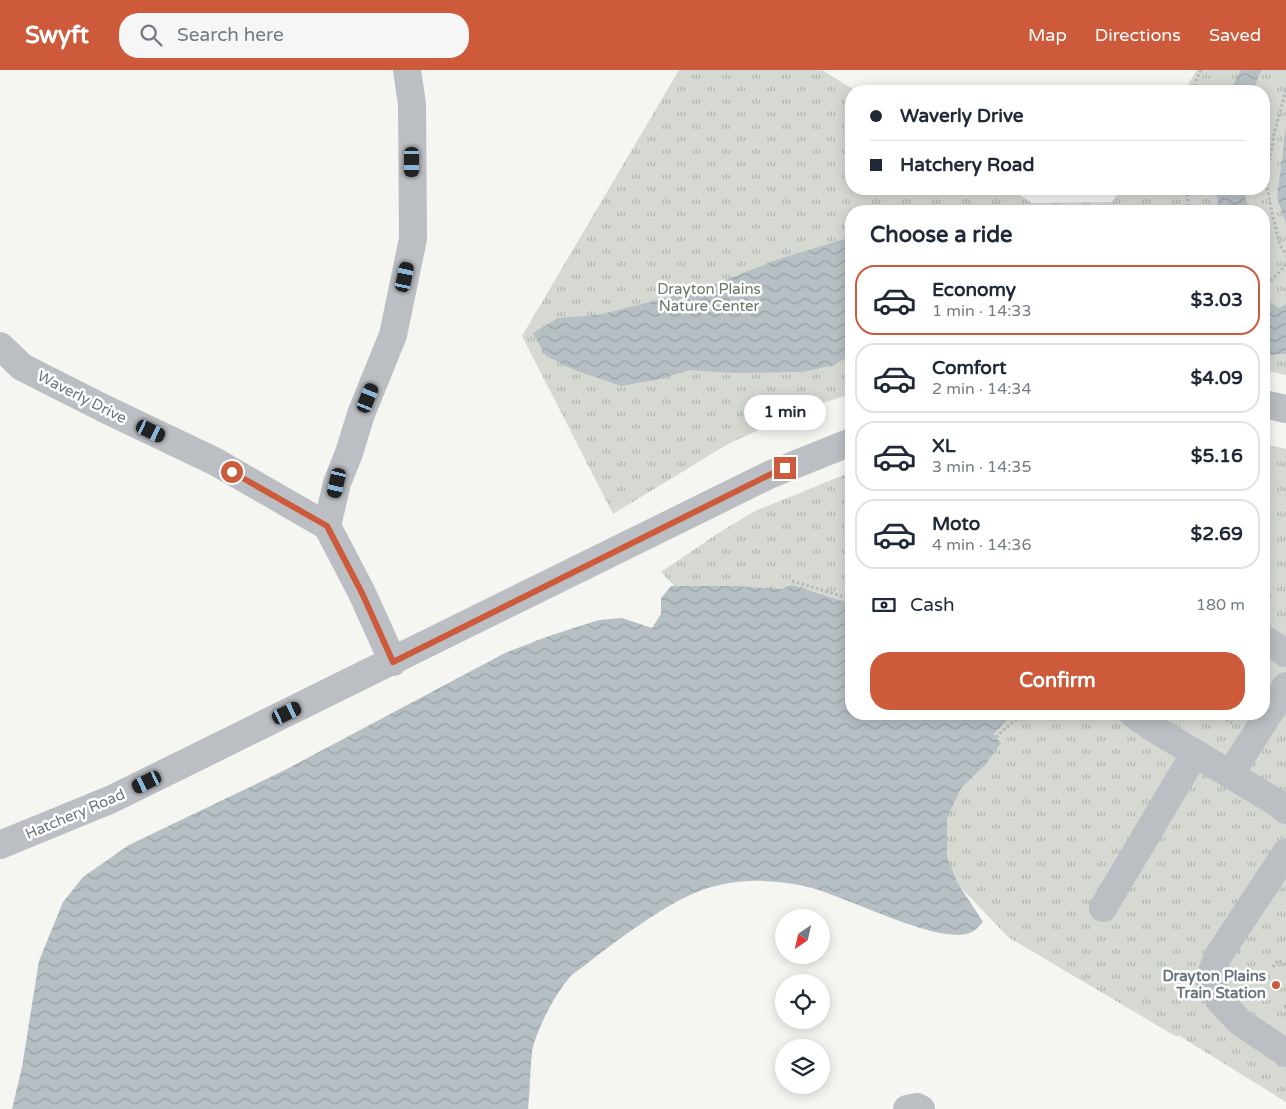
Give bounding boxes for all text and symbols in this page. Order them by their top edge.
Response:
search box [119,13,469,58]
text: Swyft [25,21,89,50]
icon: search [137,21,165,49]
text: Search here [177,24,284,46]
text: Map [1028,24,1067,46]
text: Directions [1095,24,1181,46]
text: Saved [1209,24,1261,46]
text: Waverly Drive [900,105,1024,127]
car [404,147,419,177]
text: Hatchery Road [900,154,1035,176]
text: Choose a ride [870,222,1013,248]
car [394,261,415,293]
icon: car [872,278,917,323]
text: Economy [932,279,1016,301]
park label: Drayton Plains Nature Center [657,280,761,315]
text: $3.03 [1191,289,1243,311]
text: 1 min · 14:33 [932,301,1031,321]
icon: car [872,356,917,401]
text: Comfort [932,357,1006,379]
street label: Waverly Drive [34,367,130,427]
text: $4.09 [1191,367,1243,389]
text: 2 min · 14:34 [932,379,1031,399]
car [355,381,380,415]
callout: 1 min [744,396,826,430]
text: 1 min [764,402,806,422]
car [134,418,167,444]
icon: car [872,434,917,479]
text: XL [932,435,956,457]
text: $5.16 [1191,445,1243,467]
route end [774,457,796,479]
text: 3 min · 14:35 [932,457,1031,477]
route start [221,461,243,483]
car [326,467,347,499]
icon: car [872,512,917,557]
text: Moto [932,513,980,535]
text: $2.69 [1191,523,1243,545]
text: 4 min · 14:36 [932,535,1031,555]
icon: cash [870,591,898,619]
text: Cash [910,594,955,616]
text: 180 m [1196,595,1245,615]
button: Confirm [870,652,1245,710]
car [270,700,303,726]
car [130,769,163,795]
street label: Hatchery Road [23,785,127,843]
north arrow [775,909,830,964]
map controls [775,909,830,1094]
place label: Drayton Plains Train Station [1162,967,1266,1002]
button: locate [775,974,830,1029]
marker: Drayton Plains Train Station [1270,979,1282,991]
button: layers [775,1039,830,1094]

